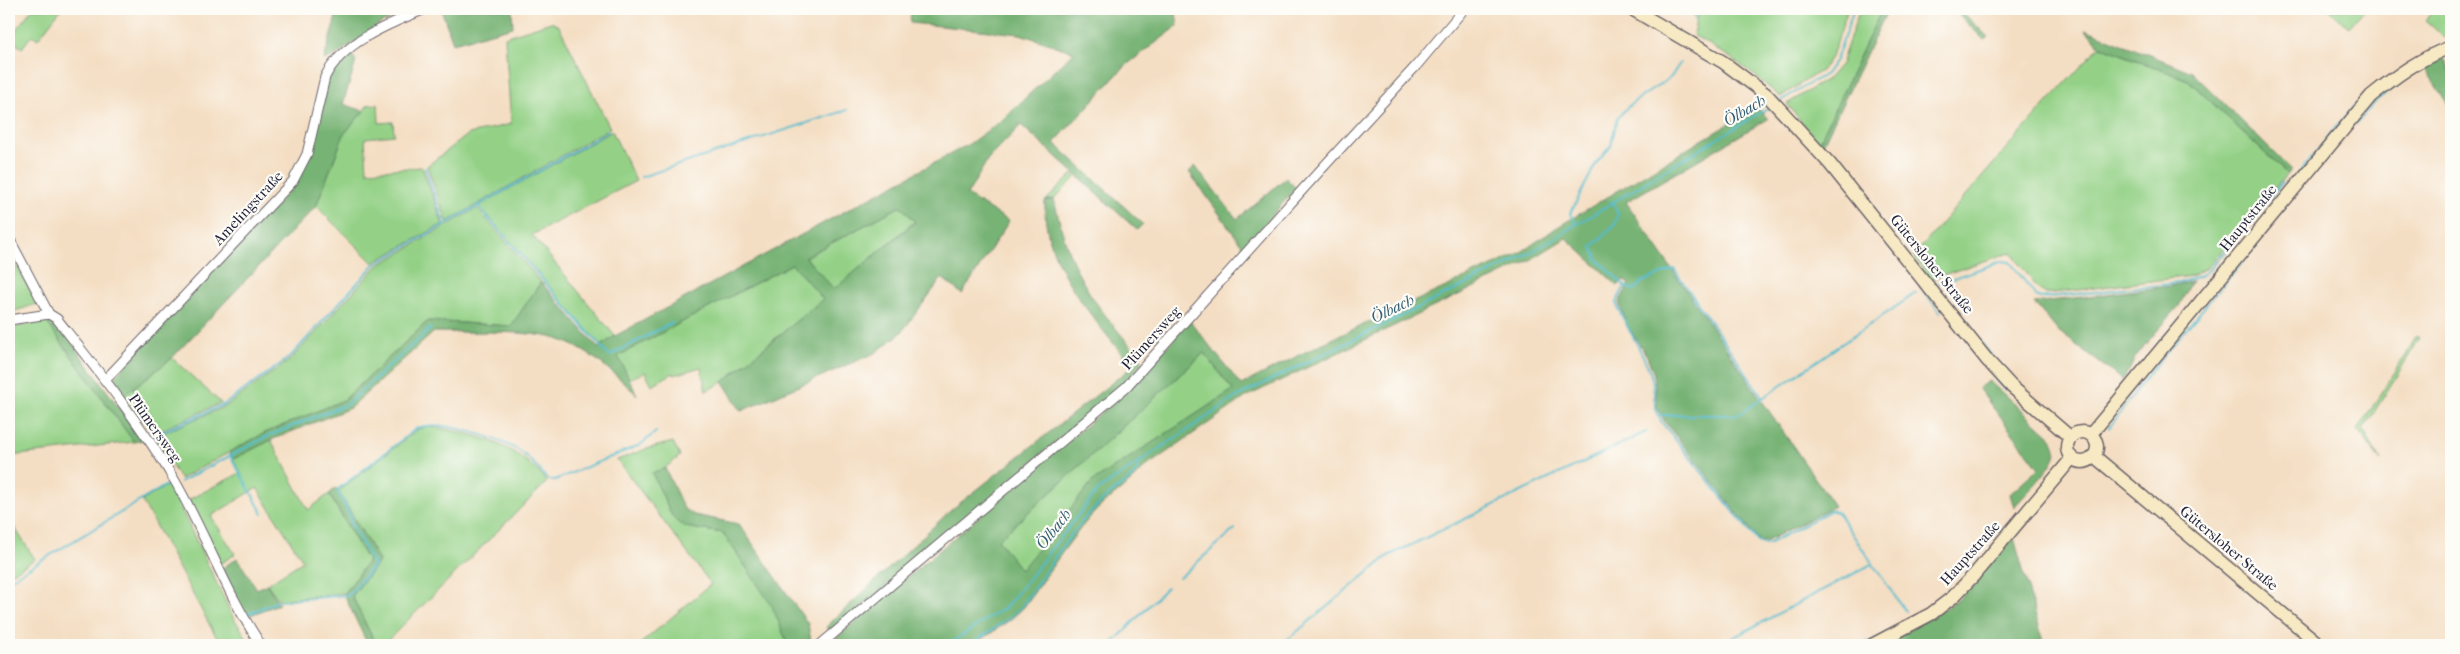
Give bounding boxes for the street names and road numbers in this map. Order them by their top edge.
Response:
street label: Amelingstraße [208,167,287,249]
street label: Hauptstraße [2216,181,2281,255]
street label: Gütersloher Straße [1886,211,1978,318]
street label: Plümersweg [1118,302,1185,374]
street label: Plümersweg [125,390,186,467]
street label: Gütersloher Straße [2176,502,2282,595]
street label: Hauptstraße [1936,517,2004,589]

